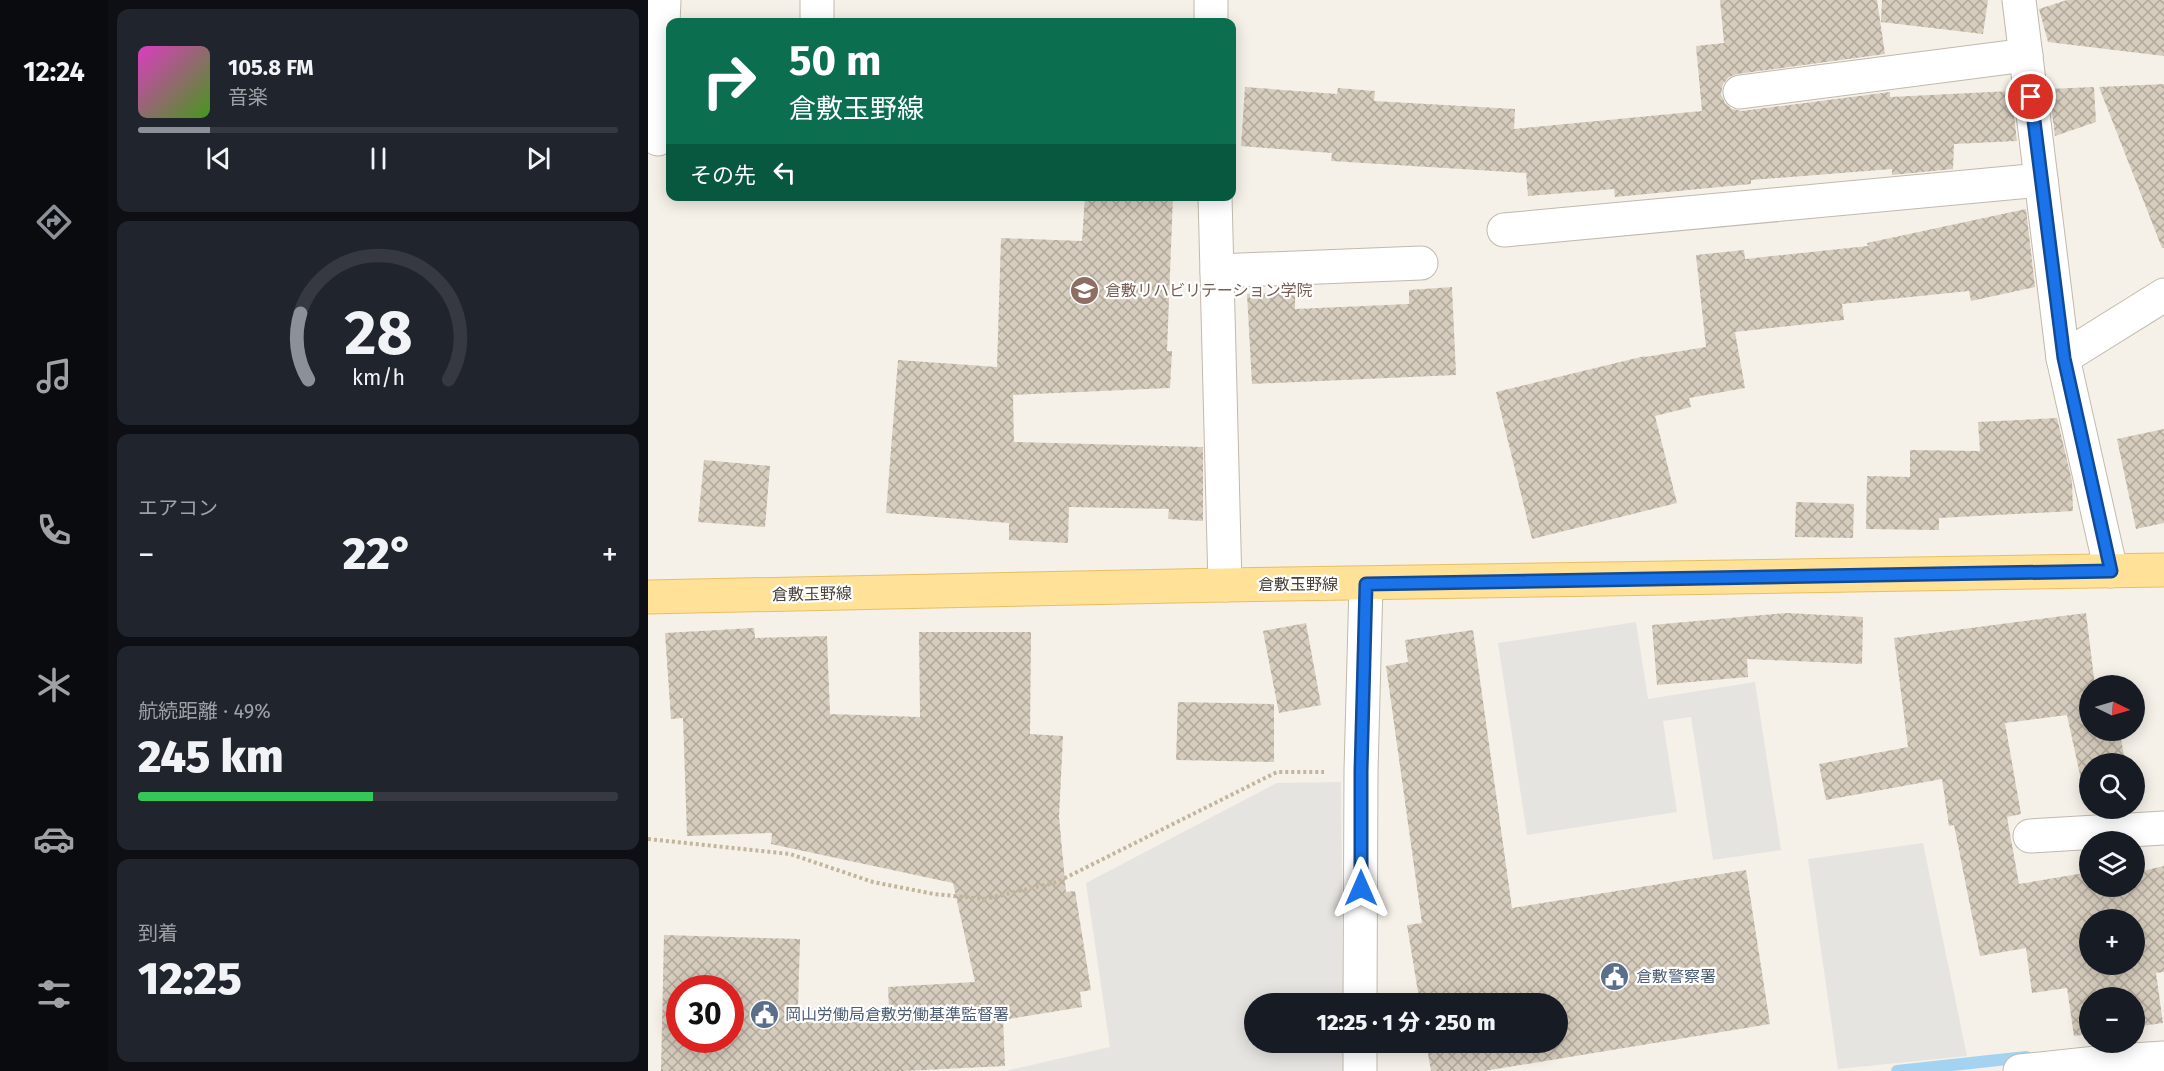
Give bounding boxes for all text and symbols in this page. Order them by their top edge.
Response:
text: 50 m [789,36,882,86]
icon: right [690,42,768,120]
text: 105.8 FM [228,54,314,81]
text: 12:24 [23,56,85,88]
pin [2005,71,2056,122]
icon: arrive [2014,80,2047,113]
text: 音楽 [228,85,268,109]
text: 倉敷玉野線 [789,93,924,125]
icon: previous [202,142,235,175]
icon: pause [362,142,395,175]
icon: next [522,142,555,175]
icon: left [768,156,801,189]
text: その先 [690,162,756,189]
icon: directions [33,201,75,243]
school or university icon: 倉敷リハビリテーション学院 [1068,274,1100,306]
place label: 倉敷リハビリテーション学院 [1105,281,1313,300]
text: 28 [344,296,412,371]
icon: music [33,355,75,397]
text: km/h [351,366,405,392]
text: エアコン [138,496,218,520]
icon: phone [33,509,75,551]
text: 22° [343,527,413,581]
text: − [138,535,155,575]
text: + [602,535,618,575]
street label: 倉敷玉野線 [1258,575,1338,594]
street label: 倉敷玉野線 [772,584,852,604]
icon: climate [33,664,75,706]
north arrow [2079,675,2145,741]
map controls [2079,675,2145,1053]
text: 航続距離 · 49% [138,699,271,723]
text: 245 km [138,730,284,784]
button: search [2079,753,2145,819]
icon: car [33,818,75,860]
button: layers [2079,831,2145,897]
position arrow [1329,856,1393,920]
button: + [2079,909,2145,975]
text: 到着 [138,921,178,945]
text: 12:25 [138,952,242,1006]
public building icon: 倉敷警察署 [1599,960,1631,992]
place label: 倉敷警察署 [1636,967,1716,986]
icon: filters [33,973,75,1015]
speed limit sign: 30 [666,975,744,1053]
button: − [2079,987,2145,1053]
public building icon: 岡山労働局倉敷労働基準監督署 [748,998,780,1030]
place label: 岡山労働局倉敷労働基準監督署 [785,1005,1009,1024]
text: 12:25 · 1 分 · 250 m [1317,1009,1495,1036]

